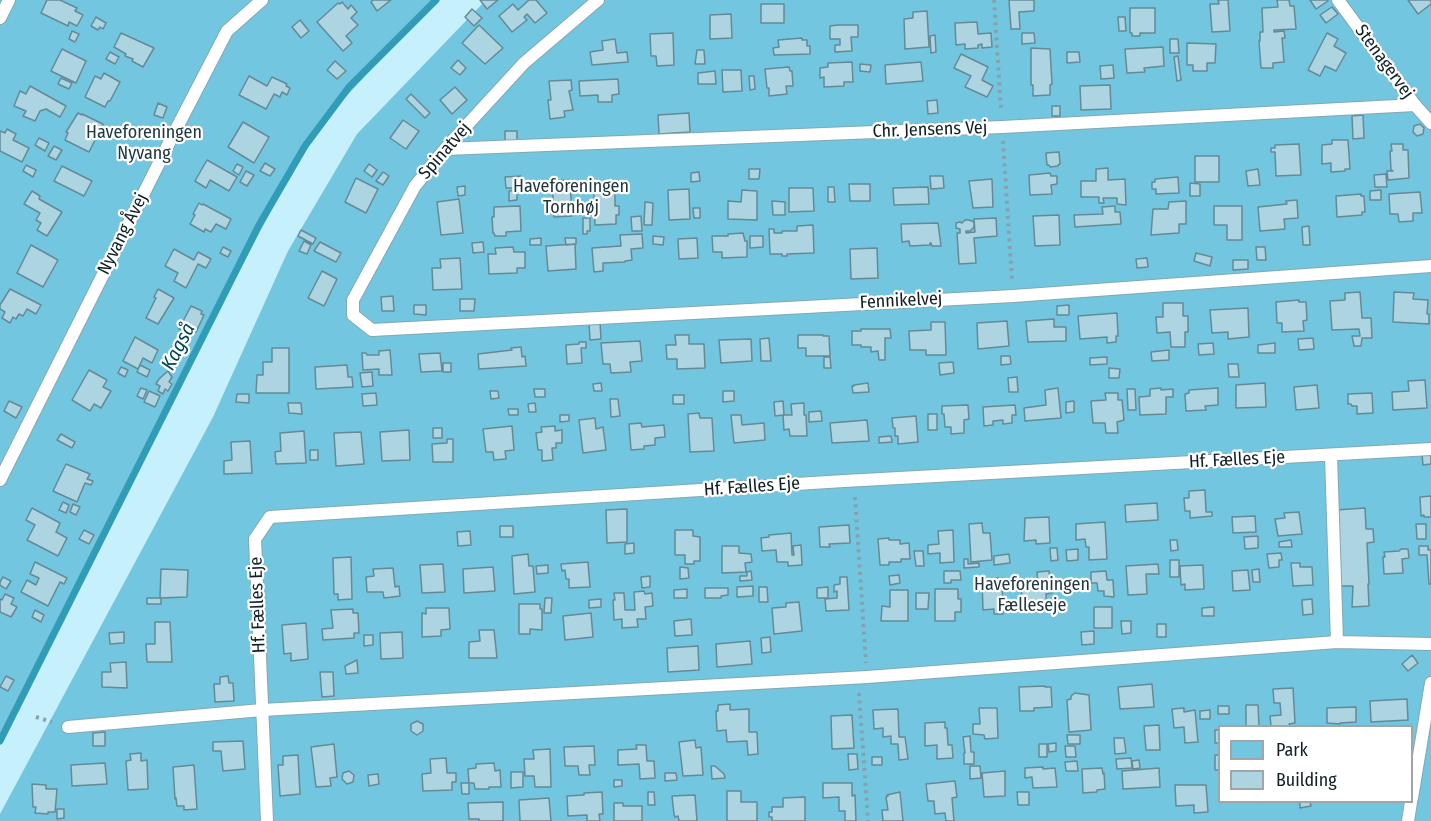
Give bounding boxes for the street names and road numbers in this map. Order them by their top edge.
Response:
street label: Stenagervej [1350,21,1418,103]
street label: Chr. Jensens Vej [872,117,988,143]
street label: Spinatvej [414,118,476,184]
street label: Nyvang Åvej [93,190,153,278]
street label: Fennikelvej [859,288,943,314]
street label: Hf. Fælles Eje [1188,447,1286,473]
street label: Hf. Fælles Eje [703,473,801,501]
street label: Hf. Fælles Eje [246,557,270,653]

